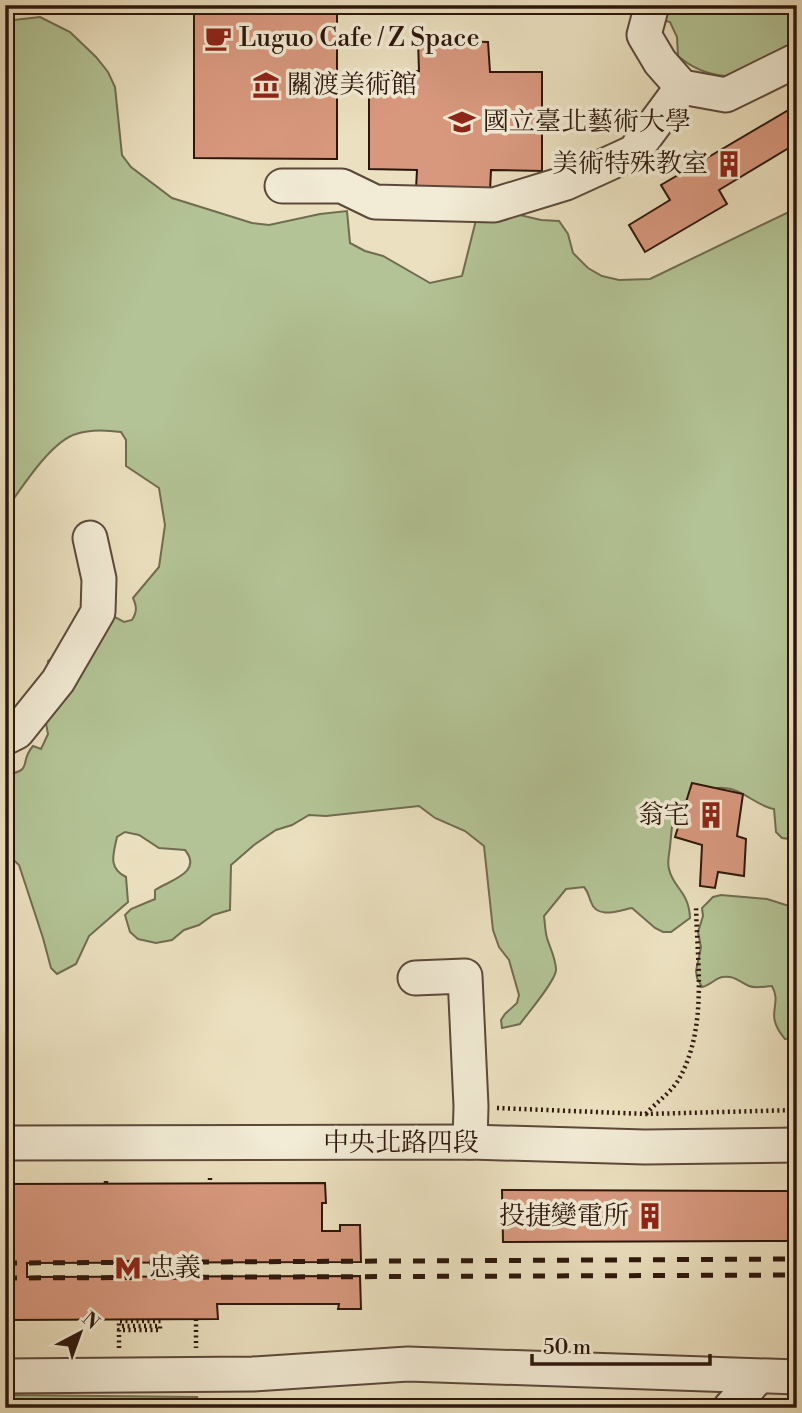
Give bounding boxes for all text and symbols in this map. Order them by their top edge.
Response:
place label: Luguo Cafe / Z Space [239,22,480,54]
cafe icon: Luguo Cafe / Z Space [203,23,233,53]
place label: 關渡美術館 [287,69,417,101]
museum icon: 關渡美術館 [251,70,281,100]
place label: 國立臺北藝術大學 [483,106,691,138]
school or university icon: 國立臺北藝術大學 [447,107,477,137]
place label: 美術特殊教室 [552,148,708,180]
building icon: 美術特殊教室 [714,149,744,179]
place label: 翁宅 [638,799,690,831]
building icon: 翁宅 [696,800,726,830]
street label: 中央北路四段 [323,1127,479,1159]
place label: 投捷變電所 [499,1200,629,1232]
building icon: 投捷變電所 [635,1201,665,1231]
place label: 忠義 [149,1252,201,1284]
metro station icon: 忠義 [113,1253,143,1283]
north arrow [46,1298,116,1368]
text: N [77,1307,104,1335]
scale bar [532,1322,711,1366]
text: 50 m [543,1335,591,1361]

